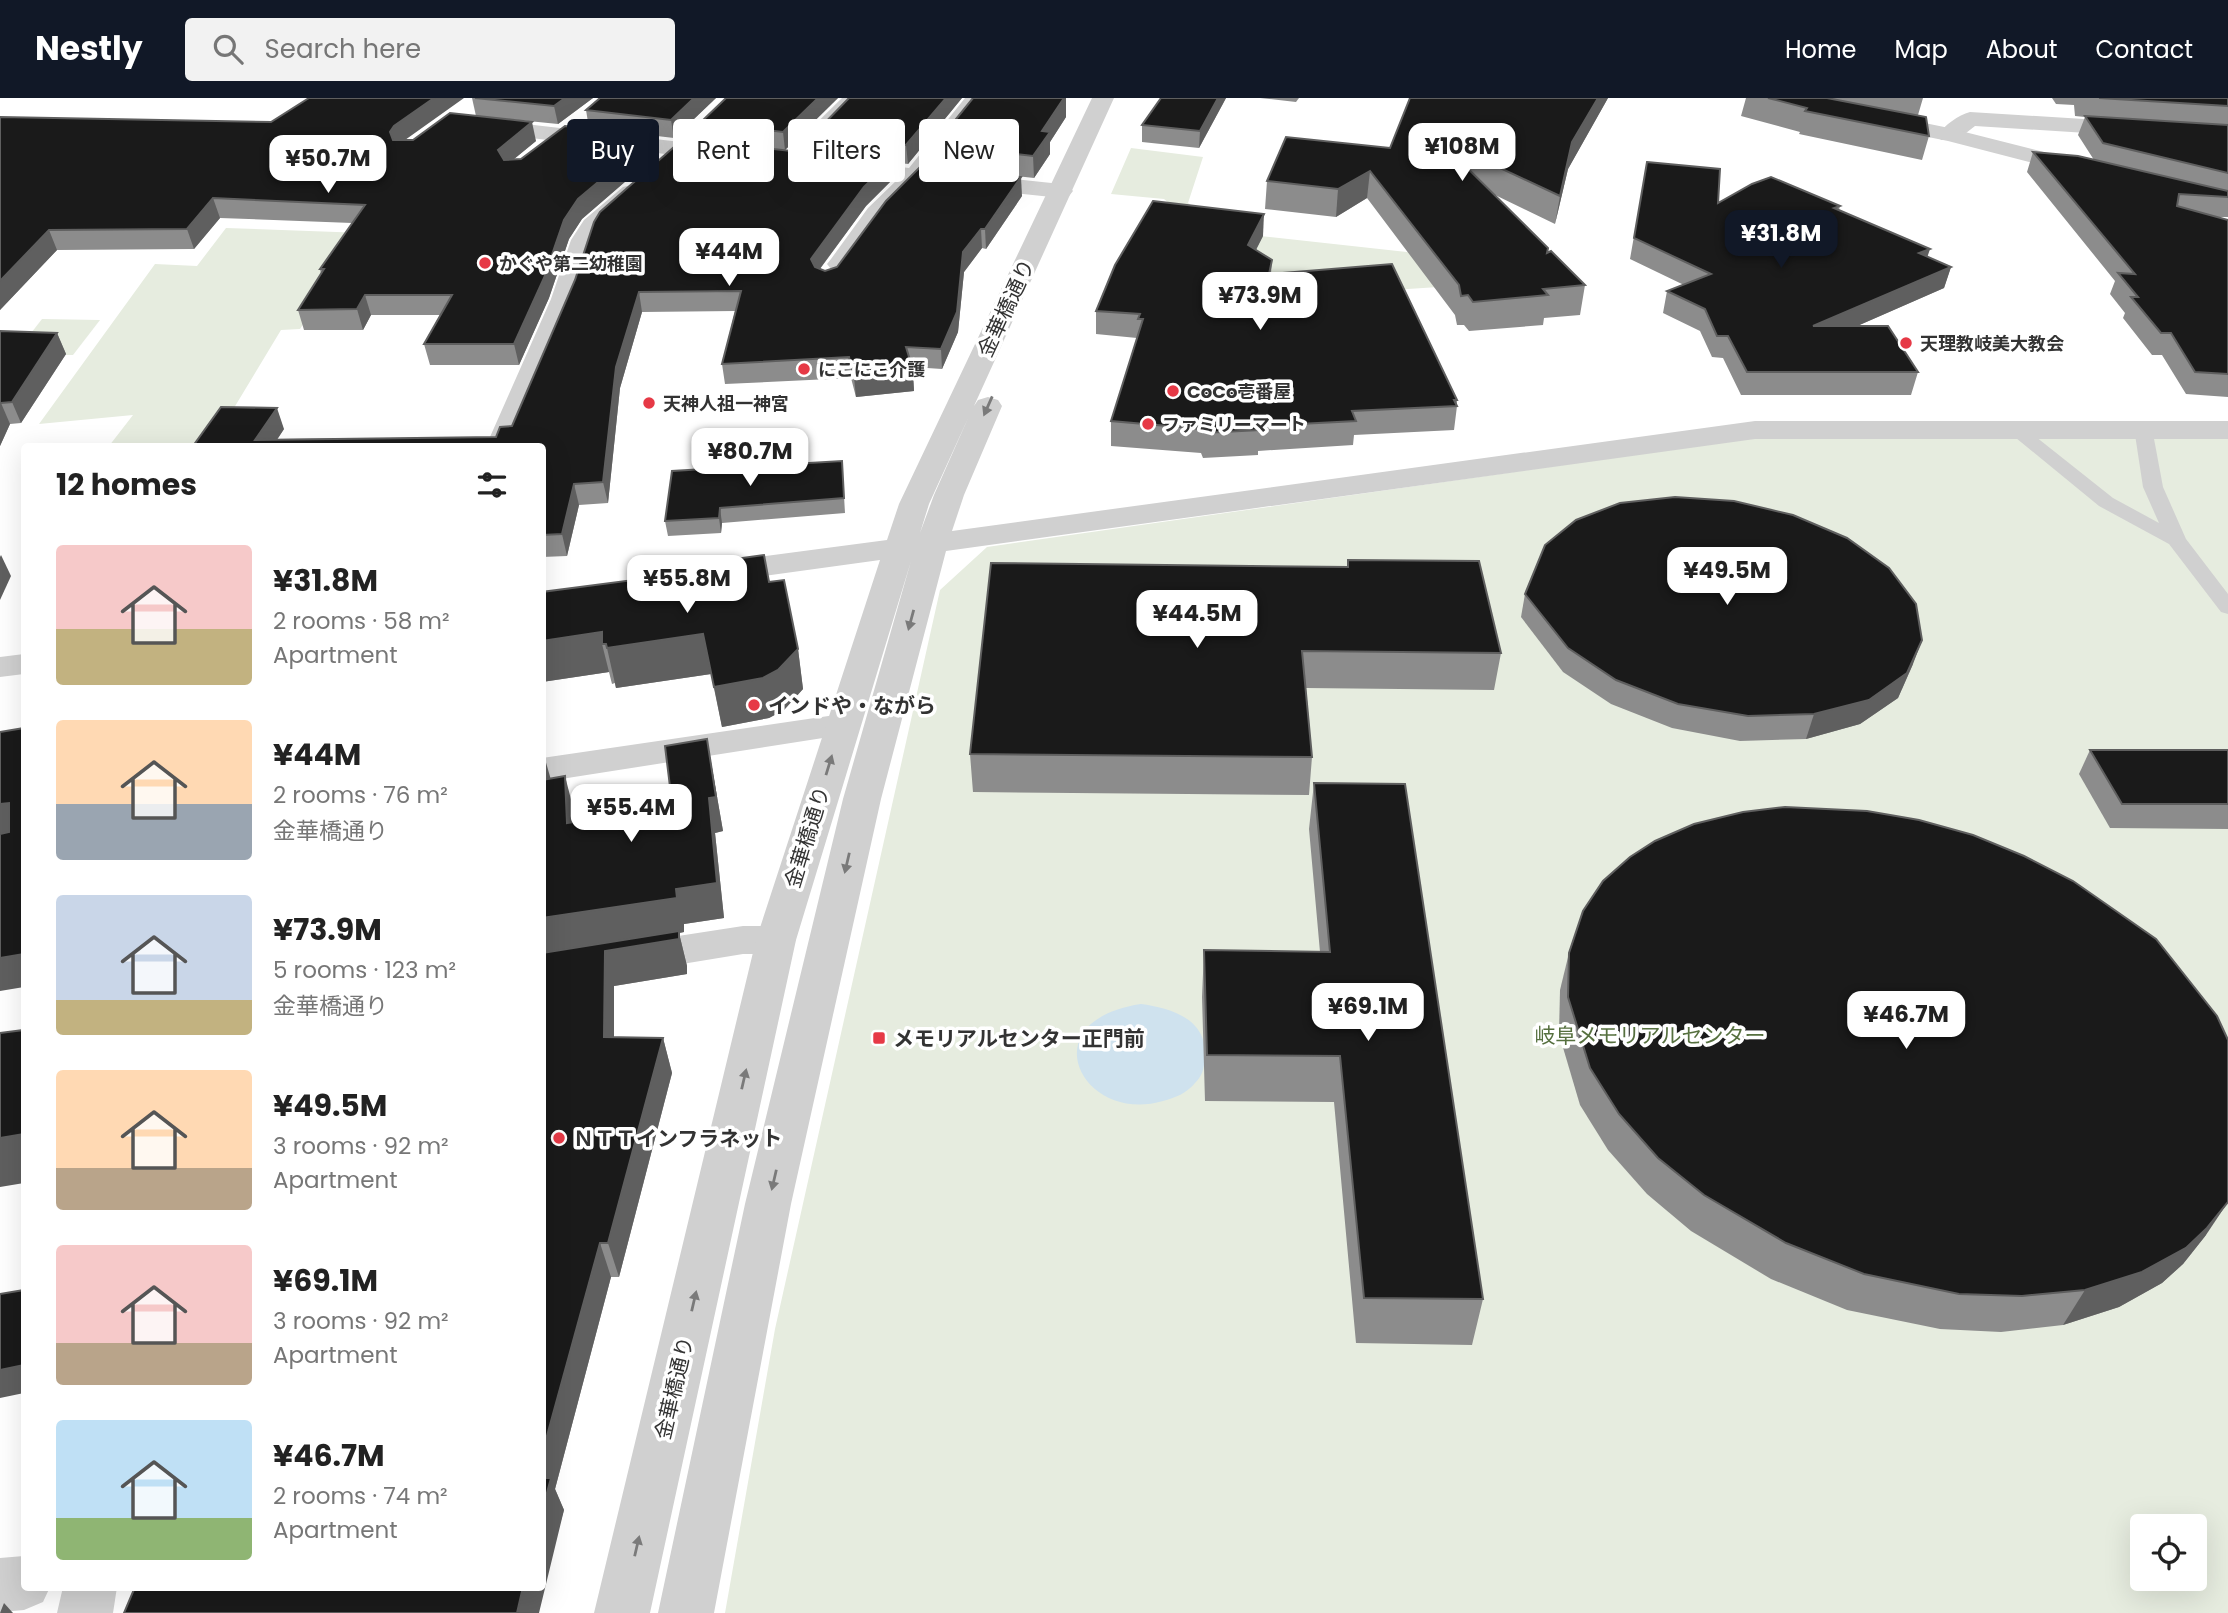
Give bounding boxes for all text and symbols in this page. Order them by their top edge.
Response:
search box [185,18,675,81]
text: Nestly [35,25,143,72]
icon: search [209,30,247,68]
text: Search here [265,31,421,67]
text: Home [1785,33,1857,66]
text: Map [1895,33,1948,66]
text: About [1986,33,2057,66]
text: Contact [2095,33,2193,66]
chip: Buy [567,119,659,182]
chip: Rent [673,119,774,182]
chip: Filters [788,119,905,182]
chip: New [919,119,1019,182]
pin: ¥108M [1413,123,1511,183]
text: ¥108M [1424,130,1500,162]
pin: ¥50.7M [271,136,385,195]
text: ¥50.7M [285,142,371,174]
pin: ¥31.8M [1724,211,1838,270]
text: ¥31.8M [1741,217,1821,249]
pin: ¥44M [688,228,770,288]
text: ¥44M [695,235,763,267]
place label: かぐや第二幼稚園 [499,251,643,276]
street label: 金華橋通り [971,254,1041,362]
marker: かぐや第二幼稚園 [477,255,493,271]
pin: ¥73.9M [1203,272,1317,332]
text: ¥73.9M [1218,279,1302,311]
place label: 天理教岐美大教会 [1920,331,2064,356]
marker: 天理教岐美大教会 [1898,335,1914,351]
place label: にこにこ介護 [818,357,925,382]
marker: にこにこ介護 [796,361,812,377]
place label: CoCo壱番屋 [1187,379,1291,404]
marker: CoCo壱番屋 [1165,383,1181,399]
place label: 天神人祖一神宮 [663,391,789,416]
marker: 天神人祖一神宮 [641,395,657,411]
one-way arrow [982,396,994,416]
place label: ファミリーマート [1162,412,1306,437]
marker: ファミリーマート [1140,416,1156,432]
pin: ¥80.7M [693,428,807,488]
text: ¥80.7M [707,435,793,467]
text: 12 homes [56,463,197,506]
icon: filters [473,466,511,504]
pin: ¥49.5M [1670,547,1784,607]
text: ¥49.5M [1683,554,1771,586]
pin: ¥55.8M [630,556,744,615]
text: ¥31.8M [273,559,378,602]
text: ¥55.8M [643,562,731,594]
icon: home [112,573,196,657]
pin: ¥44.5M [1140,590,1254,650]
text: ¥44.5M [1152,597,1242,629]
text: 2 rooms · 58 m² [273,605,450,637]
one-way arrow [906,609,916,630]
text: Apartment [273,639,398,671]
place label: インドや・ながら [768,691,936,720]
marker: インドや・ながら [746,697,762,713]
text: ¥44M [273,733,361,776]
icon: home [112,748,196,832]
one-way arrow [825,754,835,775]
text: 2 rooms · 76 m² [273,779,448,811]
street label: 金華橋通り [778,783,836,891]
pin: ¥55.4M [574,784,688,844]
text: ¥55.4M [587,791,675,823]
text: 金華橋通り [273,815,388,847]
one-way arrow [841,852,852,874]
text: ¥73.9M [273,908,382,951]
icon: home [112,923,196,1007]
text: 5 rooms · 123 m² [273,954,456,986]
pin: ¥69.1M [1311,984,1425,1043]
text: 金華橋通り [273,990,388,1022]
text: ¥69.1M [1328,990,1408,1022]
pin: ¥46.7M [1849,992,1963,1051]
text: ¥46.7M [1863,998,1949,1030]
park label: 岐阜メモリアルセンター [1535,1021,1765,1050]
place label: メモリアルセンター正門前 [893,1024,1145,1053]
marker: メモリアルセンター正門前 [871,1030,887,1046]
one-way arrow [739,1068,750,1090]
text: ¥49.5M [273,1084,387,1127]
icon: home [112,1098,196,1182]
place label: ＮＴＴインフラネット [573,1124,782,1153]
text: 3 rooms · 92 m² [273,1130,449,1162]
marker: ＮＴＴインフラネット [551,1130,567,1146]
text: Apartment [273,1164,398,1196]
one-way arrow [768,1169,779,1191]
text: ¥69.1M [273,1259,378,1302]
icon: home [112,1273,196,1357]
one-way arrow [688,1290,699,1312]
text: 3 rooms · 92 m² [273,1305,449,1337]
street label: 金華橋通り [648,1334,700,1442]
text: Apartment [273,1339,398,1371]
text: ¥46.7M [273,1434,385,1477]
icon: home [112,1448,196,1532]
text: 2 rooms · 74 m² [273,1480,448,1512]
text: Apartment [273,1514,398,1546]
map controls [2130,1514,2207,1591]
button: locate [2130,1514,2207,1591]
one-way arrow [632,1535,643,1557]

